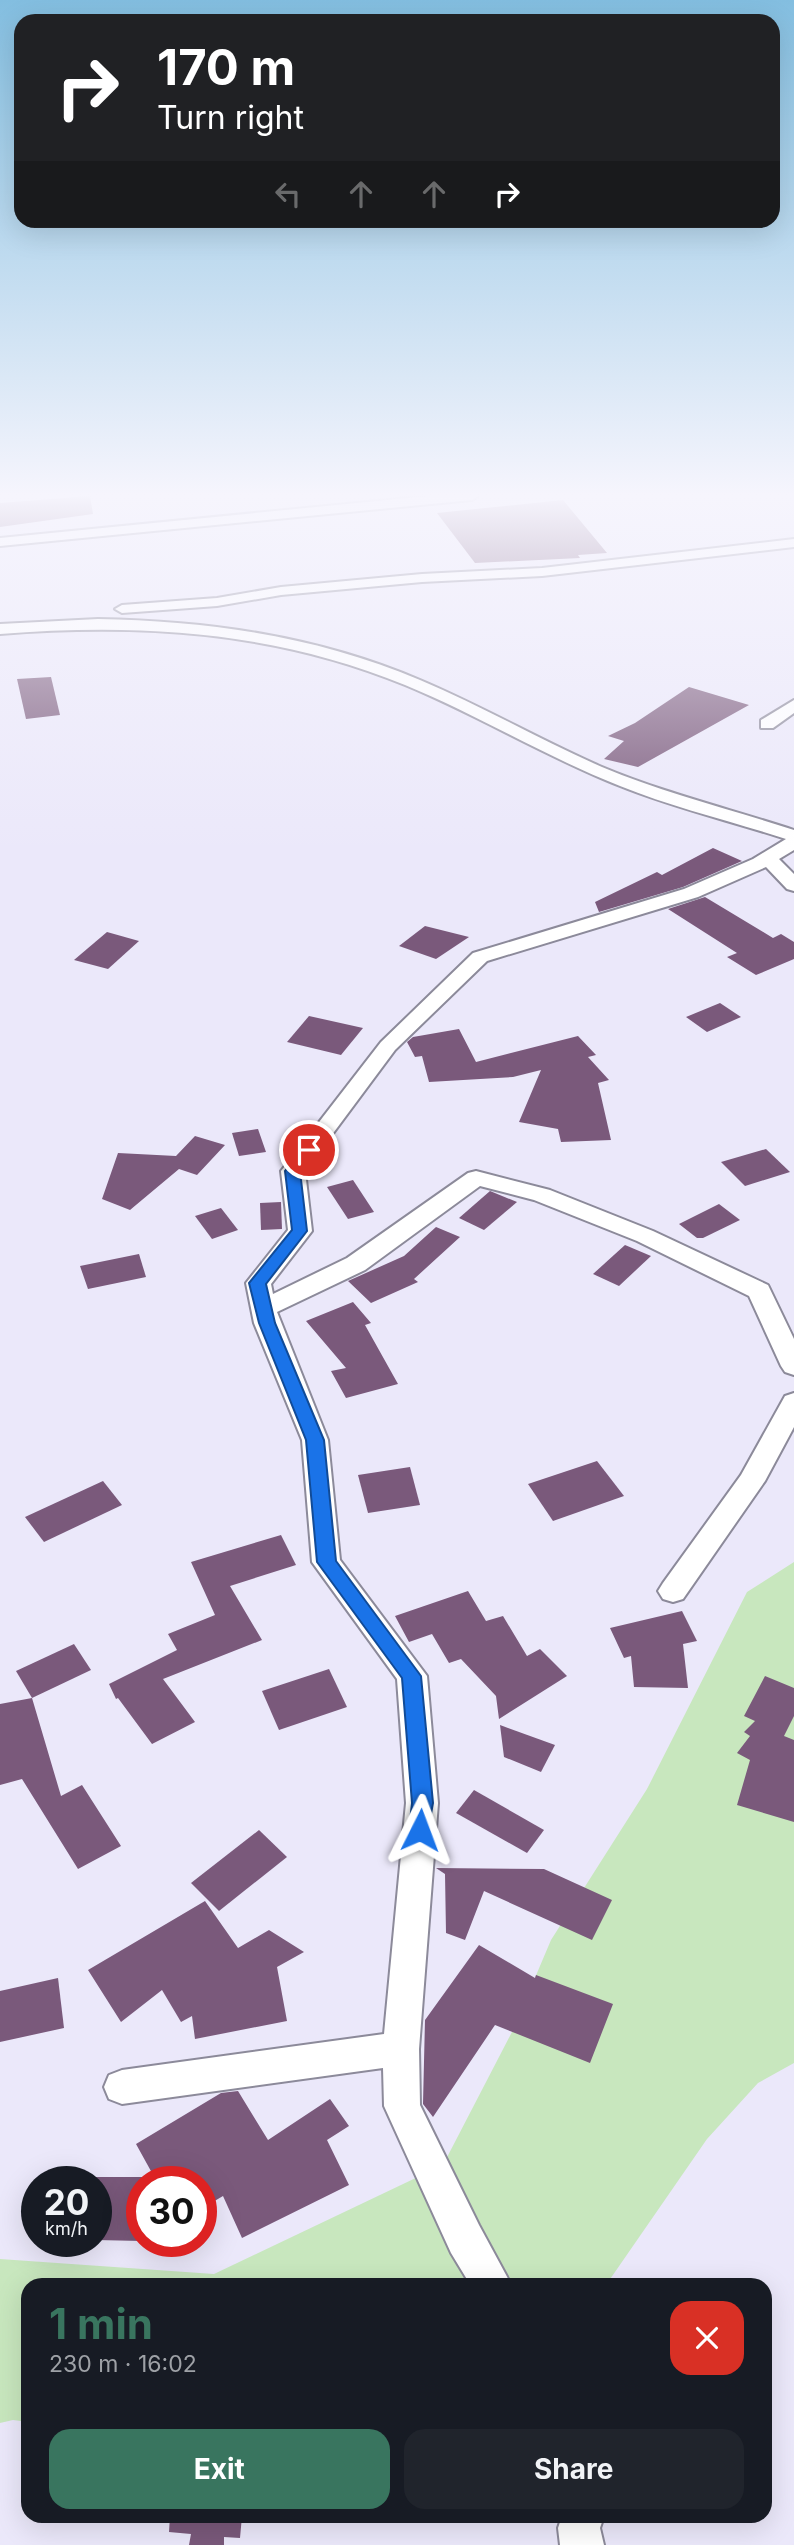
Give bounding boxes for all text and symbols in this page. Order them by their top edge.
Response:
text: 170 m [157,38,295,97]
icon: right [42,42,133,133]
text: Turn right [157,98,304,137]
icon: left [269,175,307,213]
icon: ahead [342,175,380,213]
icon: ahead [415,175,453,213]
icon: right [488,175,526,213]
pin [279,1120,339,1180]
icon: arrive [290,1131,328,1169]
position arrow [383,1793,457,1867]
speed limit sign: 30 [126,2166,217,2257]
text: 20 [44,2181,89,2223]
text: km/h [45,2218,88,2239]
text: 1 min [49,2298,153,2349]
button: close [670,2301,744,2375]
text: 230 m · 16:02 [49,2350,197,2378]
button: Exit [49,2429,390,2509]
button: Share [404,2429,744,2509]

